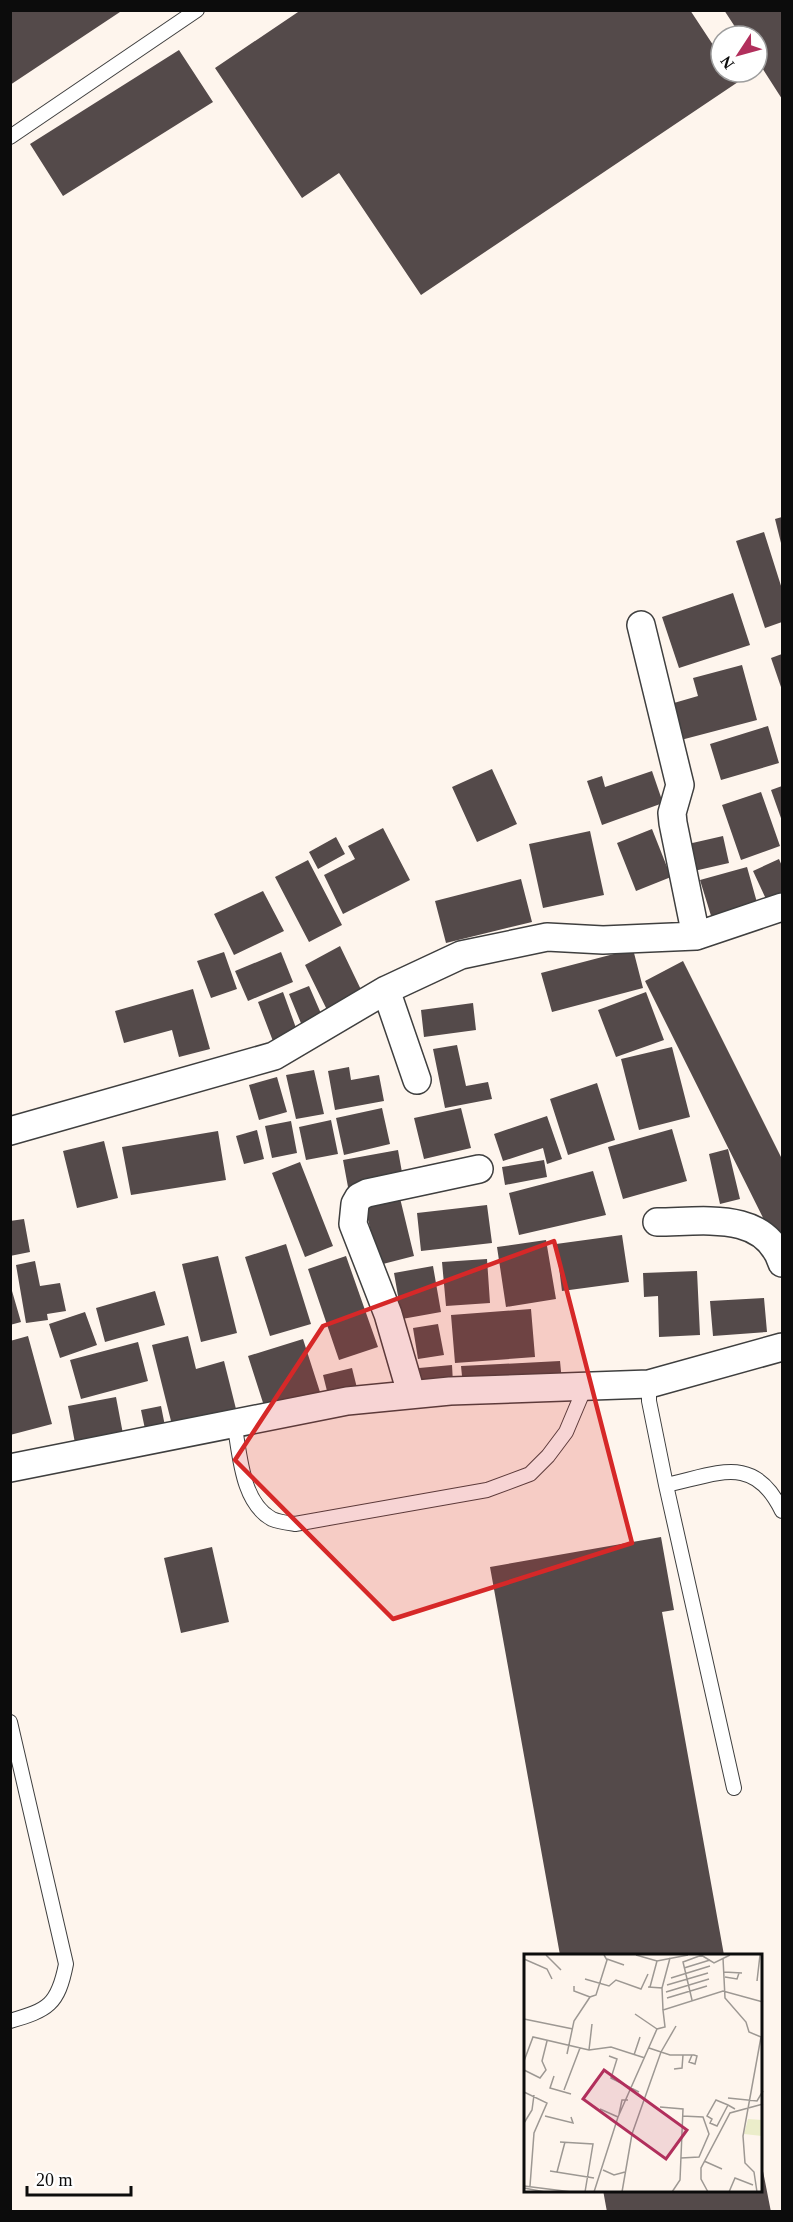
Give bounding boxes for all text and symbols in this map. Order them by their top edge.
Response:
north arrow [709,24,769,84]
text: N [717,52,738,72]
inset map [524,1954,763,2192]
scale bar [27,2159,130,2197]
text: 20 m [36,2170,73,2190]

